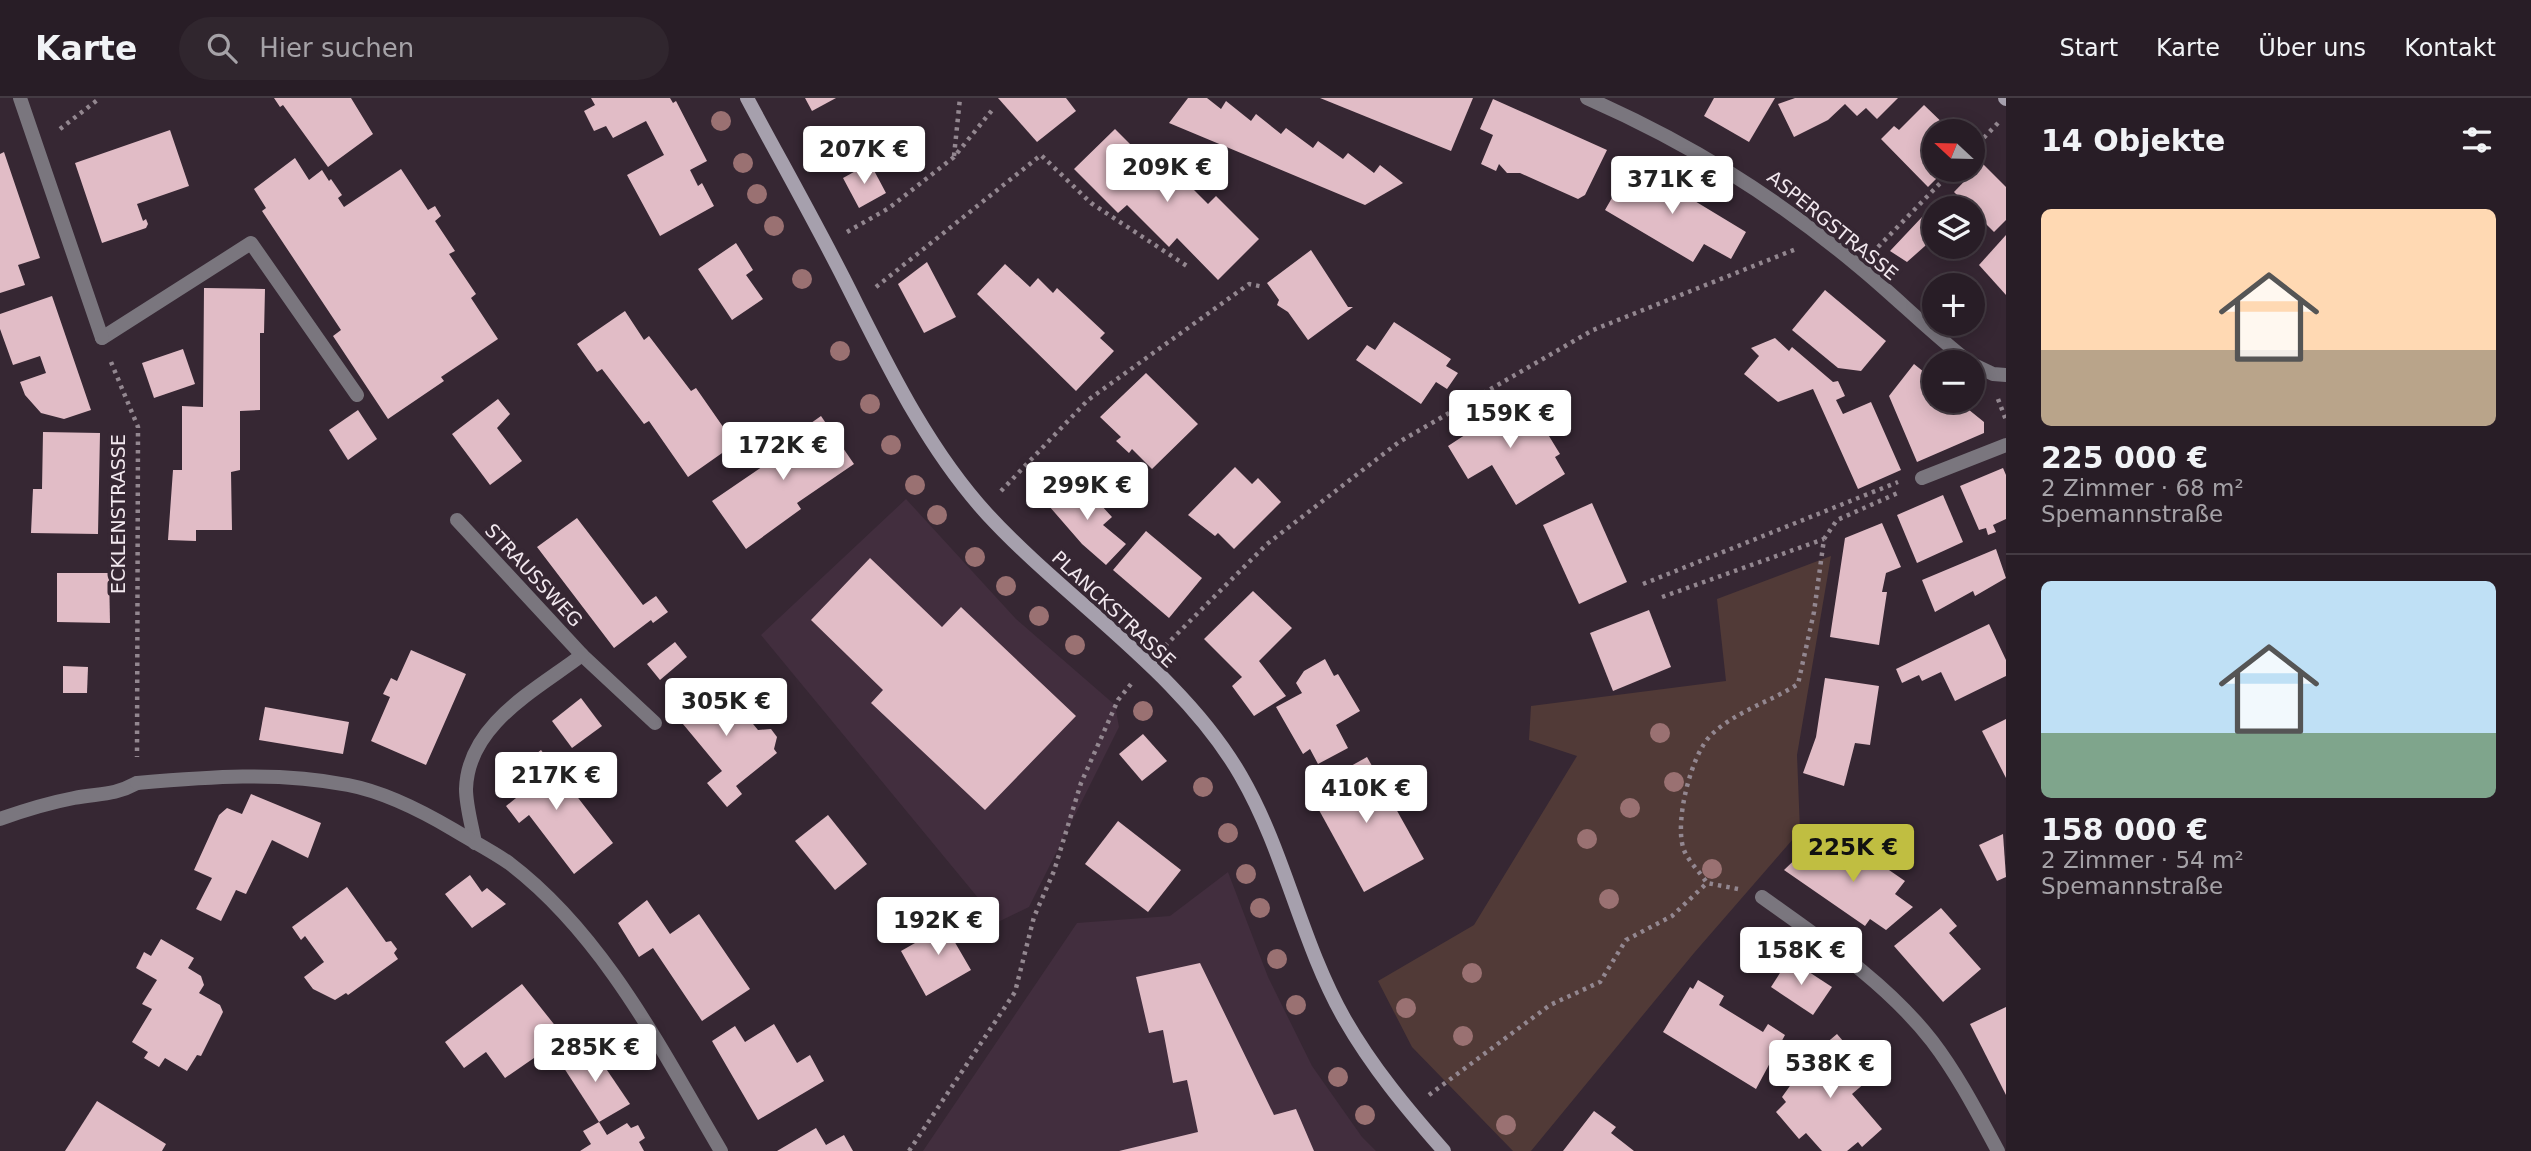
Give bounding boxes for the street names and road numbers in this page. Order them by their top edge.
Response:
street label: ASPERGSTRASSE [1763,166,1903,284]
street label: ECKLENSTRASSE [107,434,129,594]
street label: STRAUSSWEG [481,519,587,631]
street label: PLANCKSTRASSE [1048,546,1180,672]

